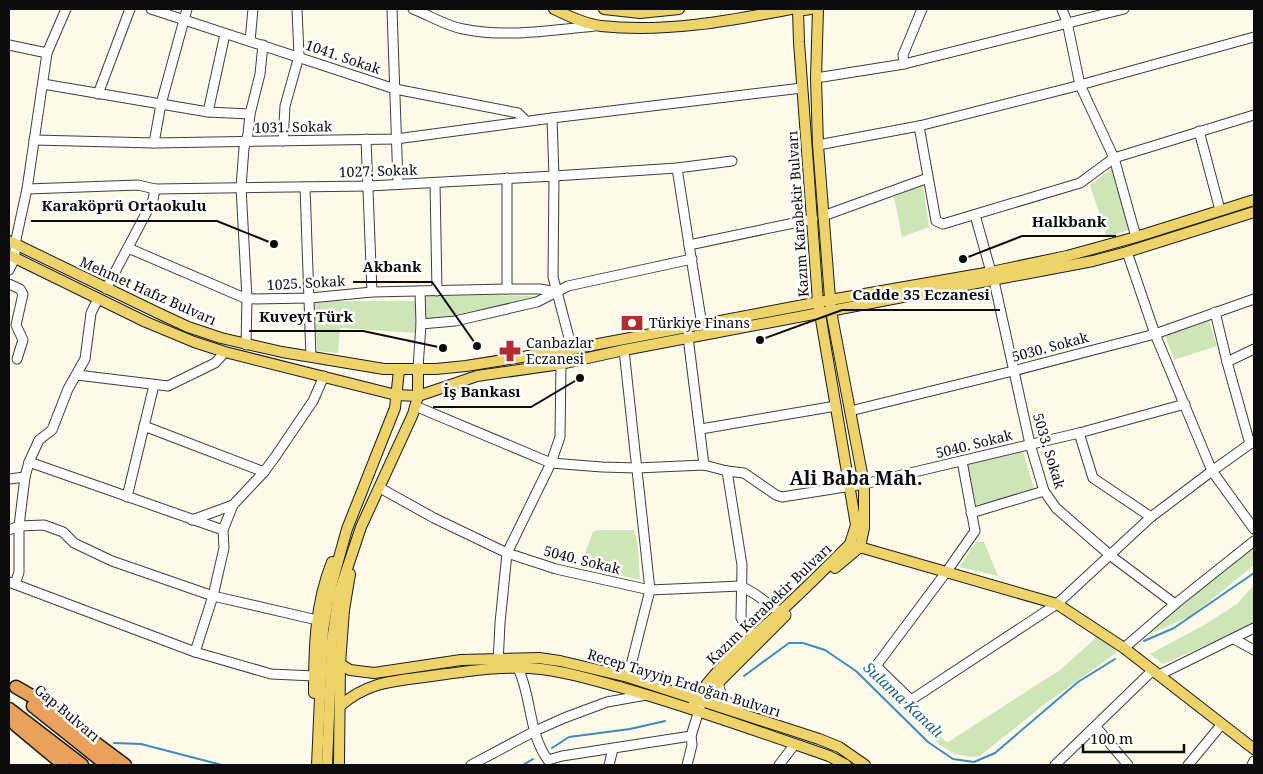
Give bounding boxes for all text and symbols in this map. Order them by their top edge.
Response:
street label: 1041. Sokak [303,35,384,79]
street label: 1031. Sokak [254,116,333,137]
street label: Kazım Karabekir Bulvarı [782,130,813,298]
street label: 1027. Sokak [338,160,418,181]
callout: Karaköprü Ortaokulu [31,191,217,221]
text: Karaköprü Ortaokulu [41,195,207,215]
callout: Halkbank [1022,206,1116,236]
text: Halkbank [1032,211,1107,231]
street label: Mehmet Hafız Bulvarı [77,252,220,329]
callout: Akbank [353,252,432,282]
text: Akbank [362,256,422,276]
street label: 1025. Sokak [266,271,346,294]
callout: Cadde 35 Eczanesi [842,280,1000,310]
text: Cadde 35 Eczanesi [852,284,990,304]
callout: Kuveyt Türk [249,301,363,331]
text: Kuveyt Türk [259,306,354,326]
bank icon: Türkiye Finans [619,310,645,336]
place label: Türkiye Finans [649,313,750,332]
street label: 5030. Sokak [1010,327,1091,366]
place label: Canbazlar Eczanesi [526,333,594,368]
pharmacy icon: Canbazlar Eczanesi [497,338,523,364]
callout: İş Bankası [433,377,531,407]
text: İş Bankası [443,381,521,401]
street label: 5033. Sokak [1029,411,1070,492]
street label: 5040. Sokak [934,425,1015,462]
district label: Ali Baba Mah. [789,465,923,491]
street label: Kazım Karabekir Bulvarı [702,539,836,668]
street label: 5040. Sokak [542,541,623,578]
street label: Recep Tayyip Erdoğan Bulvarı [585,644,784,721]
water label: Sulama Kanalı [859,657,948,742]
street label: Gap Bulvarı [31,680,104,746]
scale bar [1083,722,1184,754]
text: 100 m [1090,728,1133,748]

